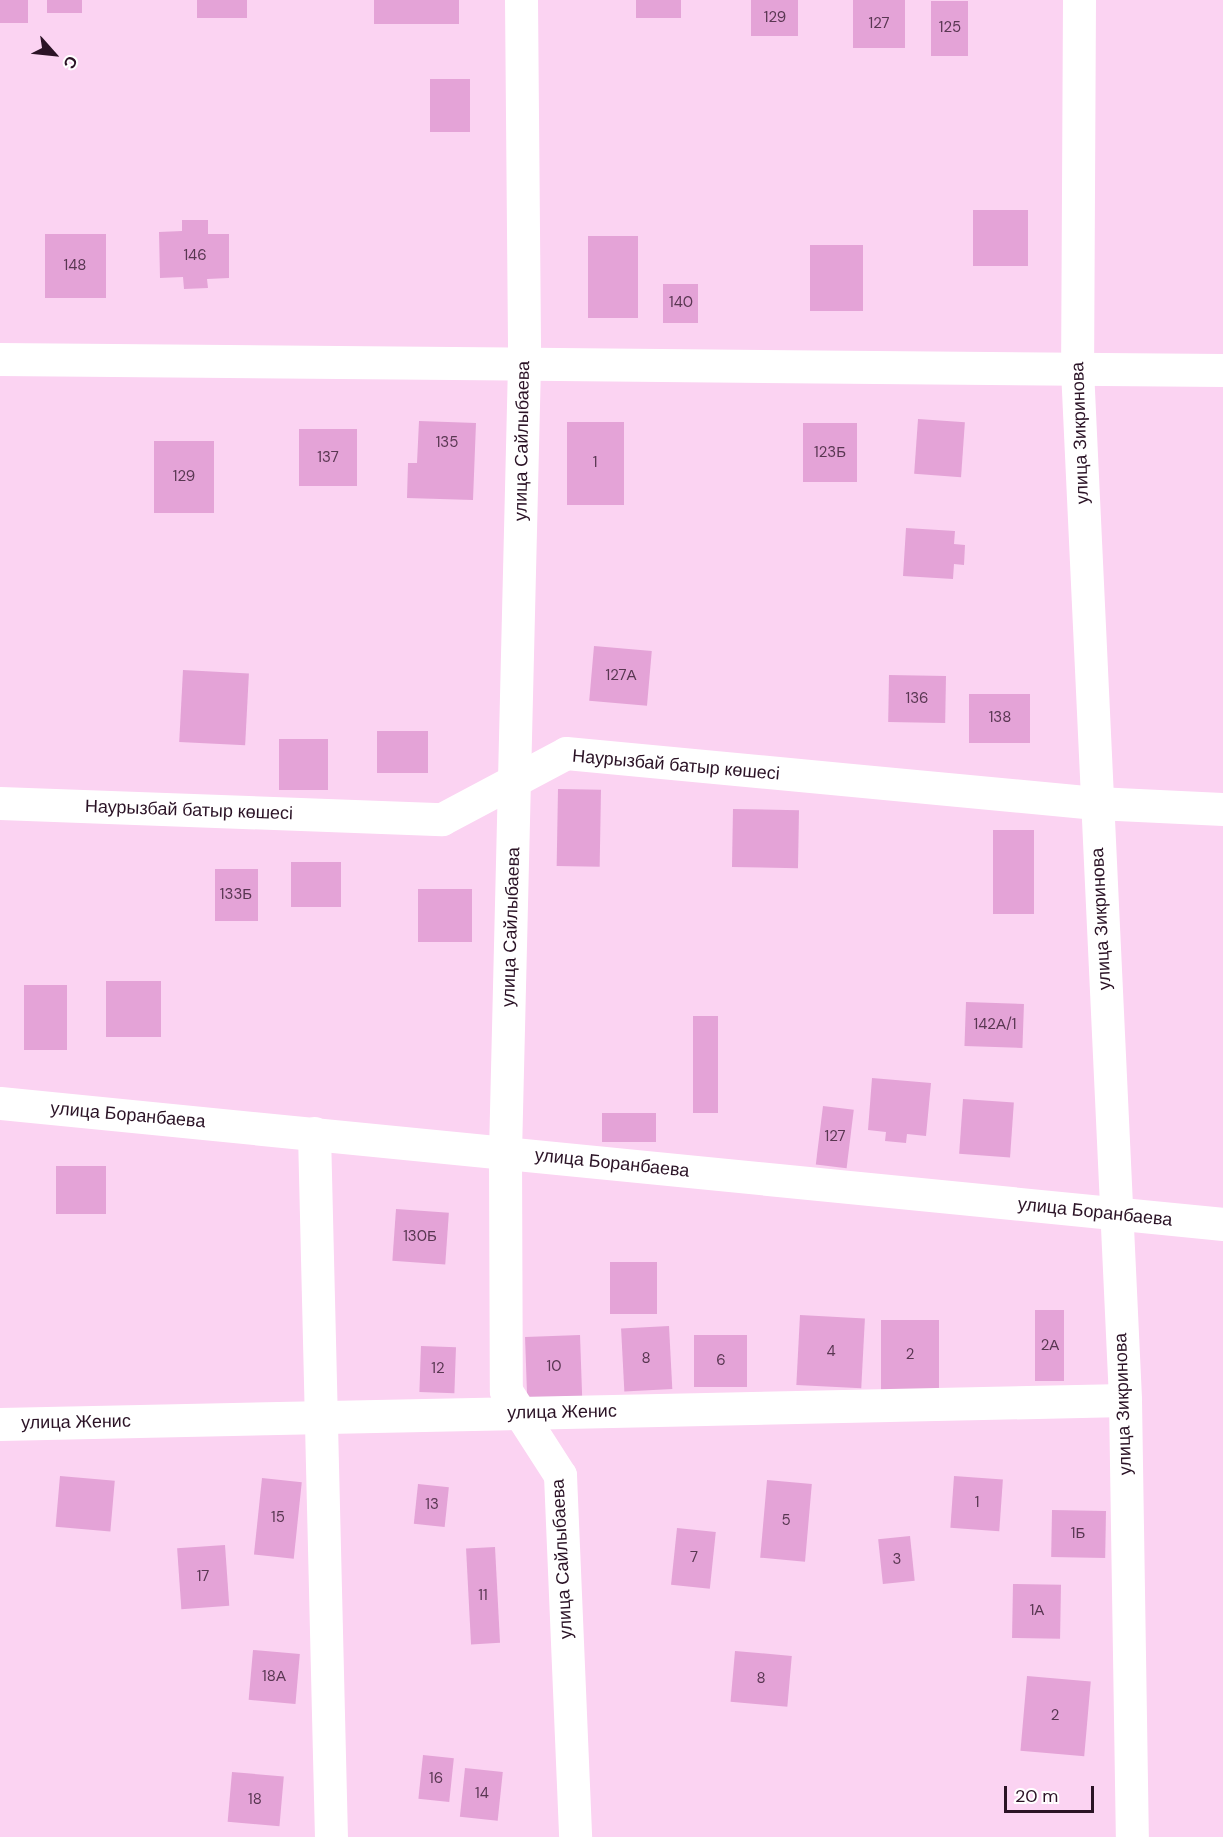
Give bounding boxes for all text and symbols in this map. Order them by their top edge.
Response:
house number: 129 [764,9,786,27]
house number: 127 [868,15,890,33]
house number: 125 [939,19,961,37]
north arrow [24,24,84,84]
text: С [59,52,82,72]
house number: 146 [183,247,207,265]
house number: 148 [64,257,86,275]
house number: 140 [669,294,693,312]
street label: улица Сайлыбаева [510,361,534,521]
street label: улица Зикринова [1067,361,1093,505]
house number: 135 [436,434,458,452]
house number: 123Б [814,444,846,462]
house number: 137 [317,449,339,467]
house number: 1 [593,454,597,472]
house number: 129 [173,468,195,486]
house number: 127А [605,667,637,685]
house number: 136 [906,690,928,708]
house number: 138 [989,709,1011,727]
street label: Наурызбай батыр көшесі [571,745,781,785]
street label: Наурызбай батыр көшесі [85,796,293,824]
street label: улица Сайлыбаева [497,847,525,1007]
street label: улица Зикринова [1086,847,1116,991]
house number: 133Б [220,886,252,904]
house number: 142А/1 [974,1016,1016,1034]
street label: улица Боранбаева [50,1097,206,1133]
house number: 127 [824,1128,846,1146]
street label: улица Боранбаева [534,1144,690,1182]
street label: улица Боранбаева [1017,1193,1173,1231]
house number: 130Б [403,1228,437,1246]
street label: улица Зикринова [1110,1332,1136,1476]
house number: 2А [1041,1337,1059,1355]
house number: 4 [826,1343,836,1361]
house number: 2 [906,1346,914,1364]
house number: 8 [641,1350,651,1368]
house number: 6 [716,1352,726,1370]
house number: 10 [547,1358,561,1376]
house number: 12 [431,1360,445,1378]
street label: улица Женис [507,1400,617,1424]
street label: улица Женис [21,1410,131,1434]
street label: улица Сайлыбаева [547,1478,577,1640]
house number: 1 [975,1494,979,1512]
house number: 13 [425,1496,439,1514]
house number: 15 [271,1509,285,1527]
house number: 5 [781,1512,791,1530]
house number: 1Б [1071,1525,1085,1543]
house number: 7 [690,1549,698,1567]
house number: 3 [893,1551,901,1569]
house number: 17 [197,1568,209,1586]
house number: 11 [478,1587,488,1605]
house number: 1А [1030,1602,1044,1620]
house number: 18А [262,1668,286,1686]
house number: 8 [756,1670,766,1688]
house number: 2 [1051,1707,1059,1725]
house number: 16 [429,1770,443,1788]
scale bar [1007,1774,1097,1812]
text: 20 m [1015,1784,1058,1808]
house number: 14 [475,1785,489,1803]
house number: 18 [248,1791,262,1809]

